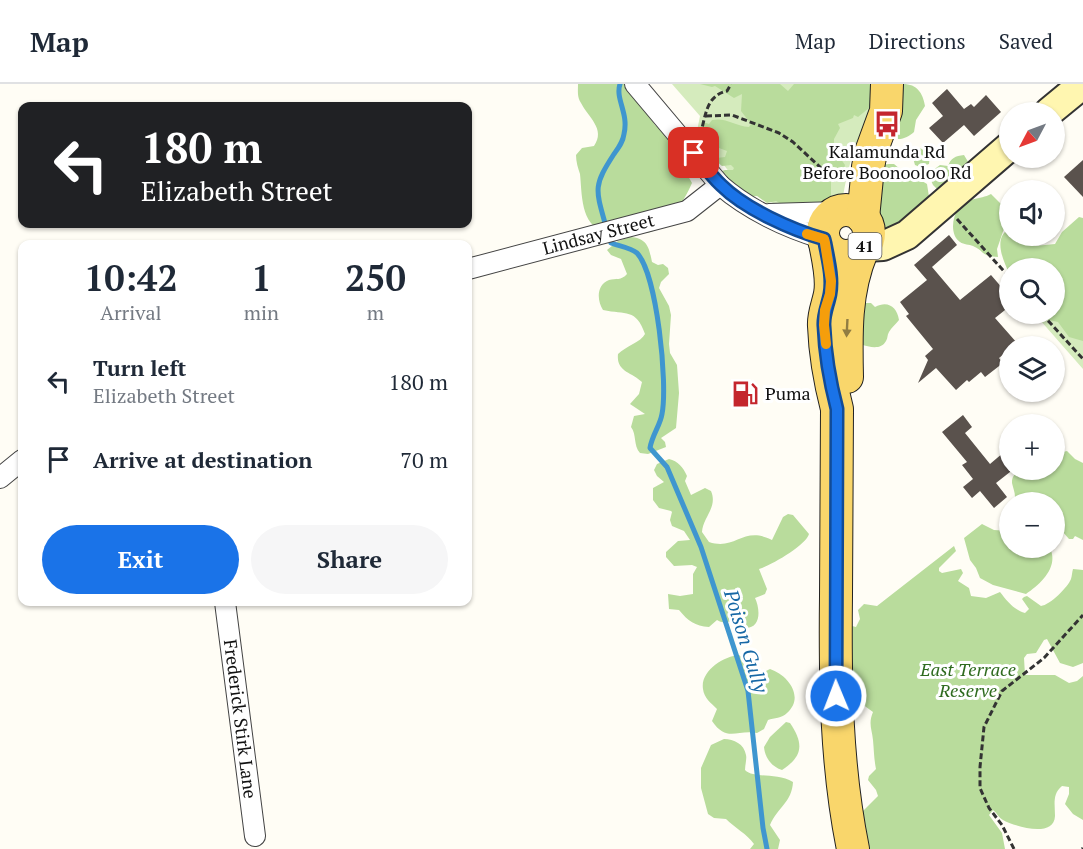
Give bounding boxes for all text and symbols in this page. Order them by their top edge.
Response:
text: Map [30,23,89,60]
text: Map [795,27,836,55]
text: Directions [869,27,966,55]
text: Saved [999,27,1053,55]
north arrow [999,102,1065,168]
map controls [999,102,1065,558]
bus stop icon: Kalamunda Rd Before Boonooloo Rd [872,109,902,139]
text: 180 m [141,119,262,175]
icon: left [42,126,120,204]
pin [668,127,719,178]
icon: arrive [677,136,710,169]
place label: Kalamunda Rd Before Boonooloo Rd [803,139,972,184]
text: Elizabeth Street [141,173,333,209]
button: sound [999,180,1065,246]
street label: Lindsay Street [540,207,657,260]
road number: 41 [848,233,882,259]
text: 10:42 [84,254,178,301]
text: 1 [251,254,272,301]
text: 250 [345,254,406,301]
button: search [999,258,1065,324]
text: Arrival [100,299,162,326]
text: min [244,299,279,326]
text: m [367,299,384,326]
one-way arrow [843,318,852,337]
button: layers [999,336,1065,402]
text: Turn left [93,353,186,382]
icon: left [42,365,75,398]
text: 180 m [388,367,448,396]
fuel station icon: Puma [730,379,760,409]
place label: Puma [765,381,811,405]
text: Elizabeth Street [93,382,235,409]
button: + [999,414,1065,480]
icon: arrive [42,443,75,476]
text: Arrive at destination [93,445,312,474]
text: 70 m [400,445,448,474]
button: − [999,492,1065,558]
button: Exit [42,525,239,594]
button: Share [251,525,448,594]
water label: Poison Gully [718,585,775,696]
street label: Frederick Stirk Lane [219,638,263,800]
park label: East Terrace Reserve [919,657,1016,702]
position arrow [804,664,868,728]

